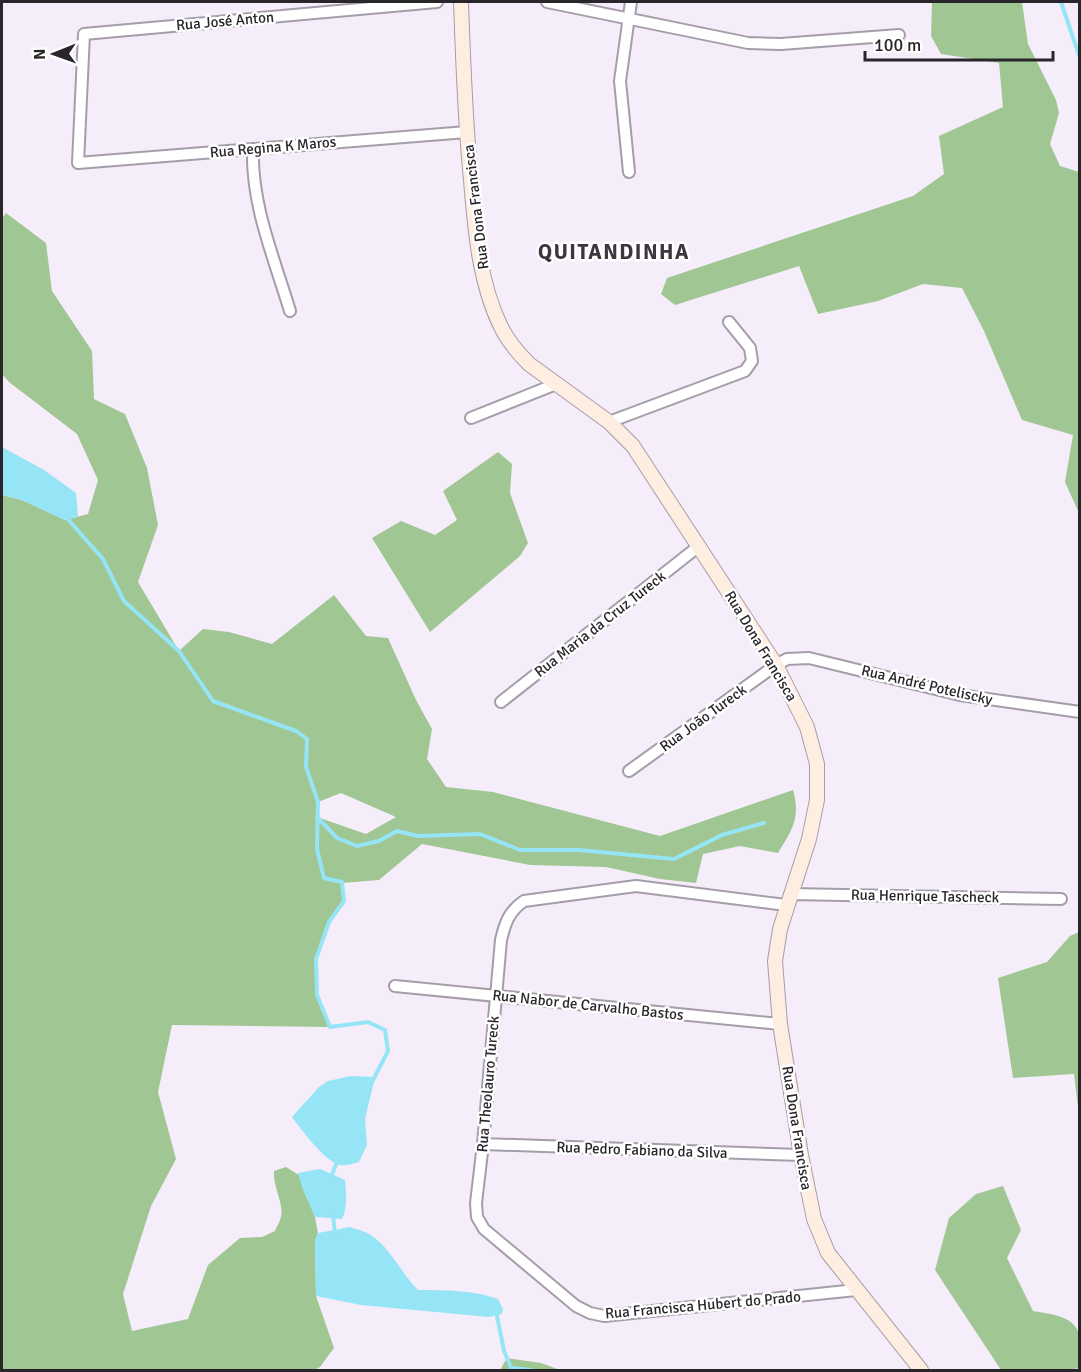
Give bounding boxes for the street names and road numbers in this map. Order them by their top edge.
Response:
street label: Rua José Anton [175,8,275,34]
street label: Rua Regina K Maros [209,132,337,161]
street label: Rua Dona Francisca [459,144,493,270]
street label: Rua Maria da Cruz Tureck [531,567,670,681]
street label: Rua Dona Francisca [721,588,801,704]
street label: Rua André Poteliscky [860,661,994,709]
street label: Rua João Tureck [656,680,750,755]
street label: Rua Henrique Tascheck [851,886,1000,906]
street label: Rua Nabor de Carvalho Bastos [491,986,685,1024]
street label: Rua Theolauro Tureck [473,1015,503,1153]
street label: Rua Dona Francisca [778,1065,816,1191]
street label: Rua Pedro Fabiano da Silva [556,1138,728,1162]
street label: Rua Francisca Hubert do Prado [604,1287,802,1323]

